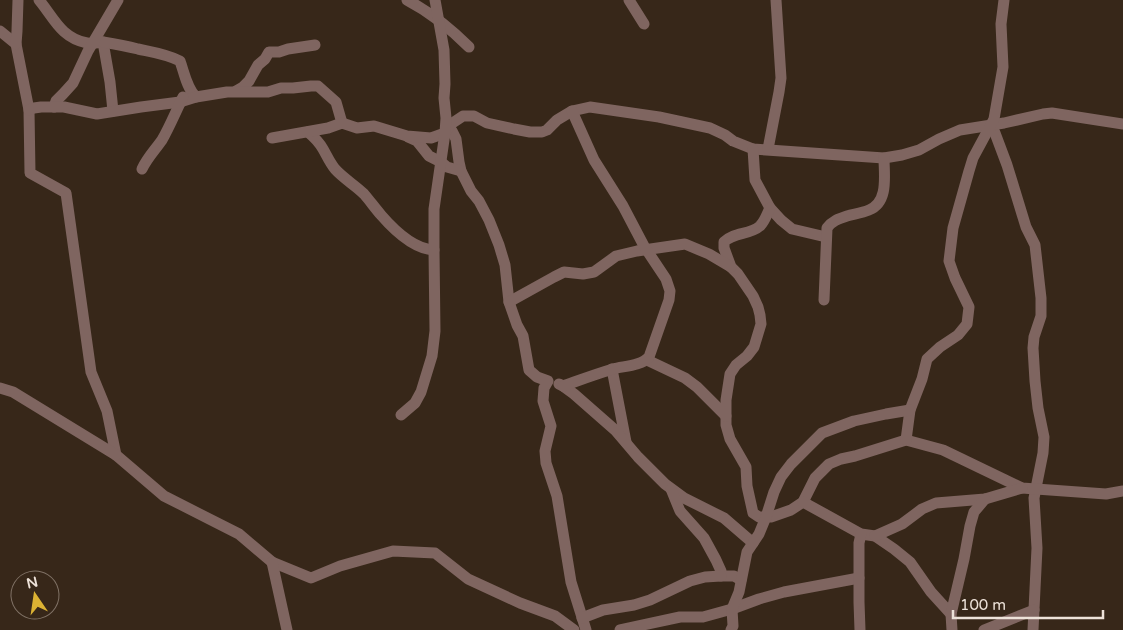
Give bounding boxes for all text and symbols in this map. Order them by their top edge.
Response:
north arrow [10,570,60,620]
text: N [25,573,40,592]
scale bar [953,588,1103,620]
text: 100 m [960,596,1006,614]

